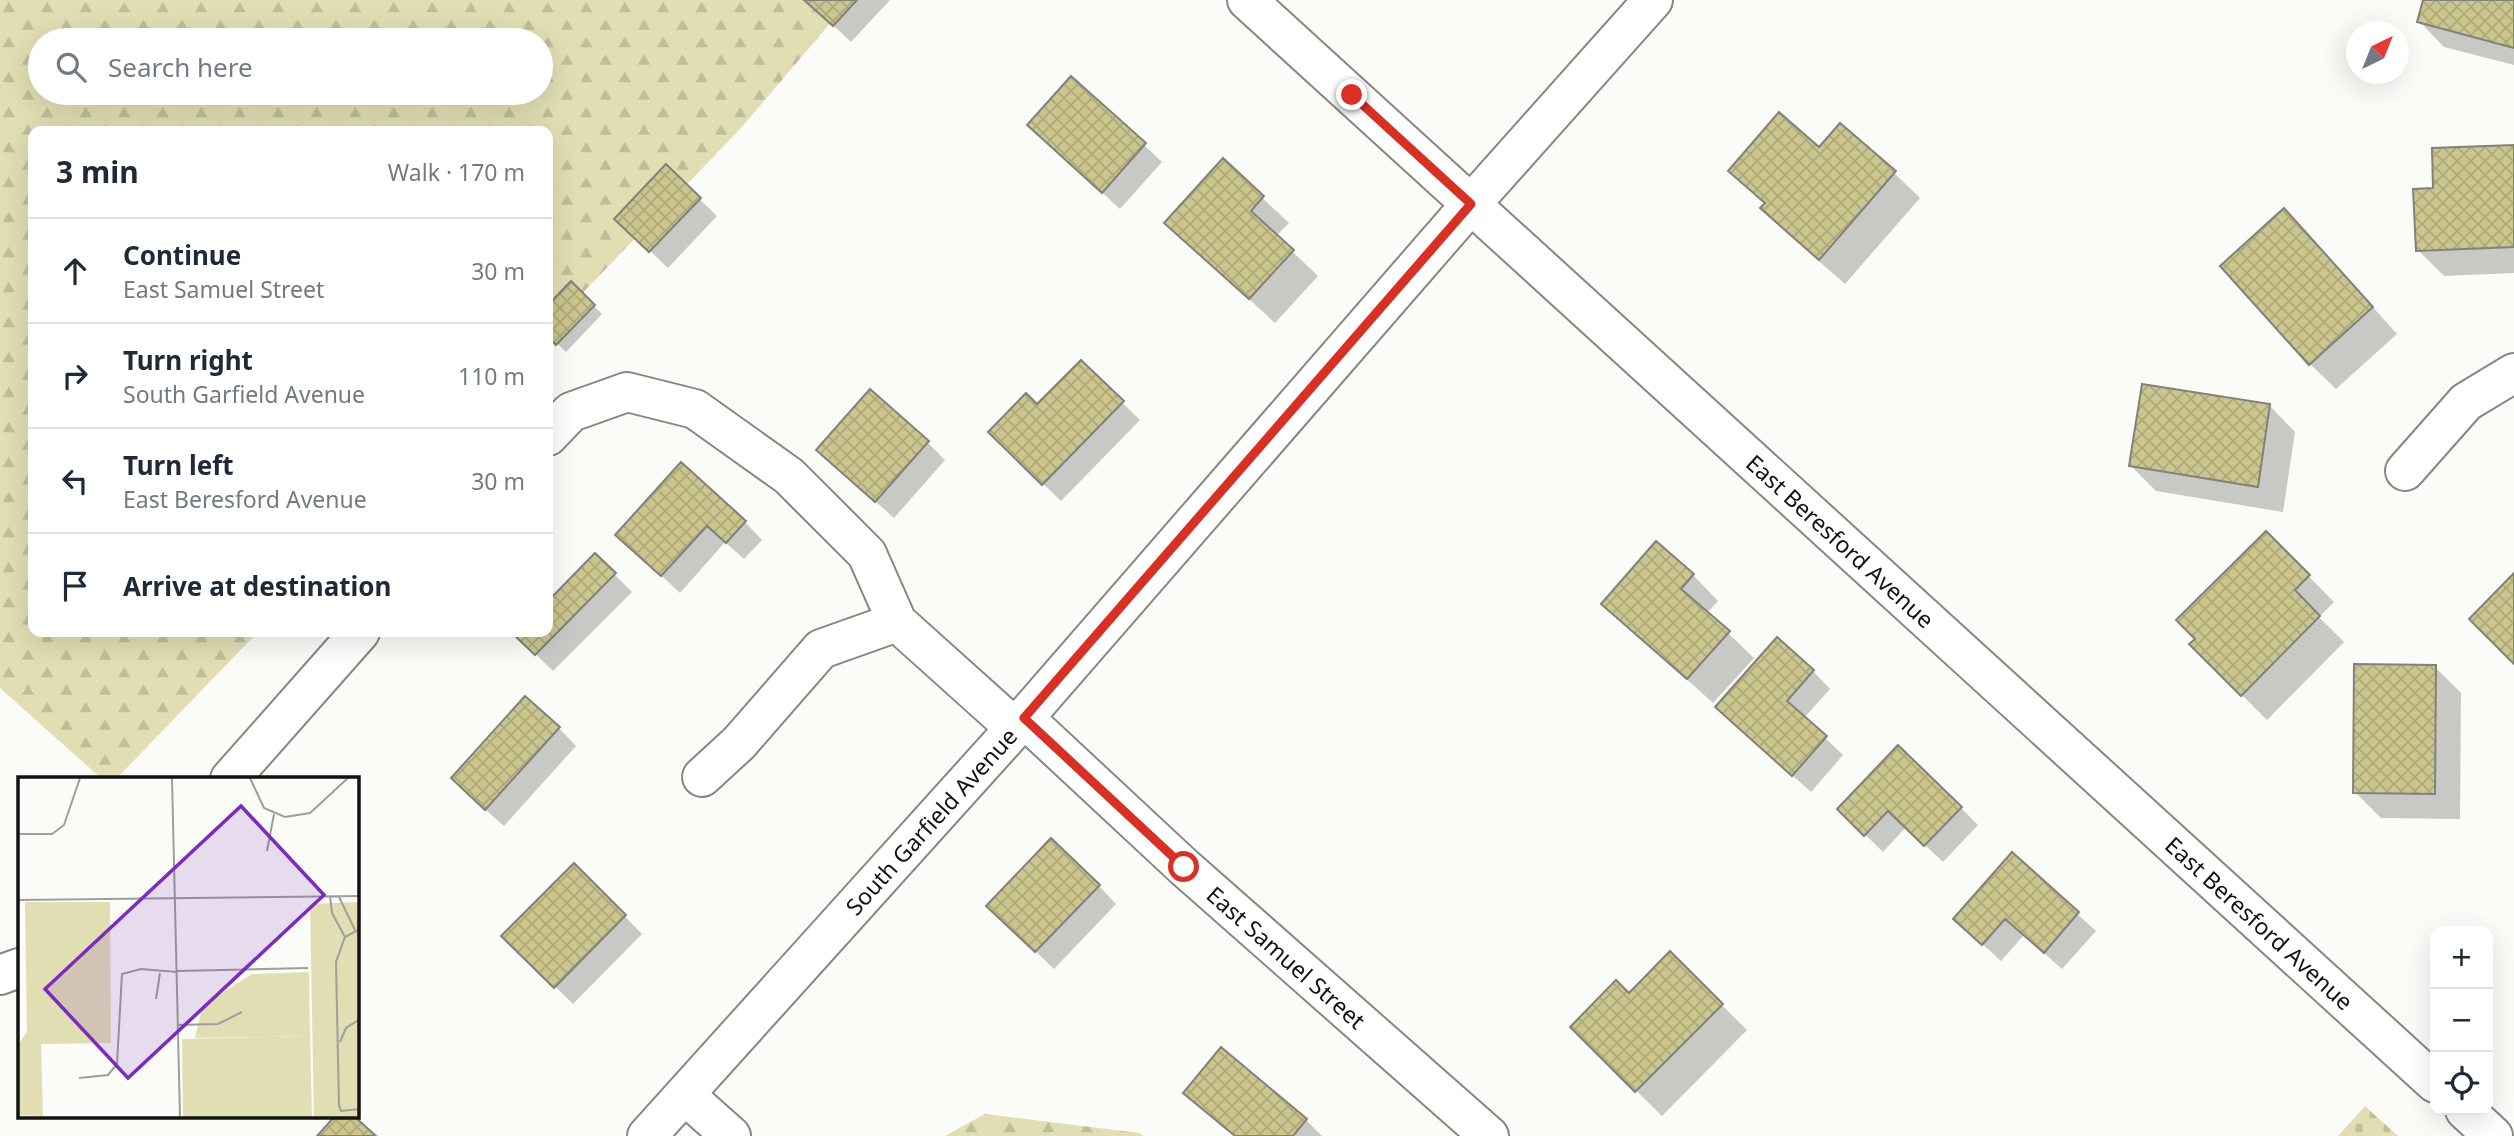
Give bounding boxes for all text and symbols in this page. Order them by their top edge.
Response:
north arrow [2346,21,2409,84]
search box [28,28,553,105]
icon: search [52,48,90,86]
text: Search here [108,49,253,85]
route end [1336,79,1367,110]
text: 3 min [56,151,139,192]
text: Walk · 170 m [388,156,525,188]
text: Continue [123,237,241,273]
icon: ahead [56,252,94,290]
text: 30 m [471,255,525,287]
text: East Samuel Street [123,273,324,305]
text: Turn right [123,342,253,378]
icon: right [56,357,94,395]
text: 110 m [458,360,525,392]
text: South Garfield Avenue [123,378,365,410]
text: Turn left [123,447,234,483]
street label: East Beresford Avenue [1740,447,1941,635]
icon: left [56,462,94,500]
text: 30 m [471,465,525,497]
text: East Beresford Avenue [123,483,367,515]
icon: arrive [56,567,94,605]
text: Arrive at destination [123,568,392,604]
street label: South Garfield Avenue [838,721,1024,922]
inset map [18,777,359,1118]
street label: East Beresford Avenue [2159,829,2360,1017]
route start [1168,851,1199,882]
street label: East Samuel Street [1200,879,1372,1036]
map controls [2430,926,2493,1115]
button: + [2430,926,2493,989]
button: − [2430,989,2493,1052]
button: locate [2430,1052,2493,1115]

